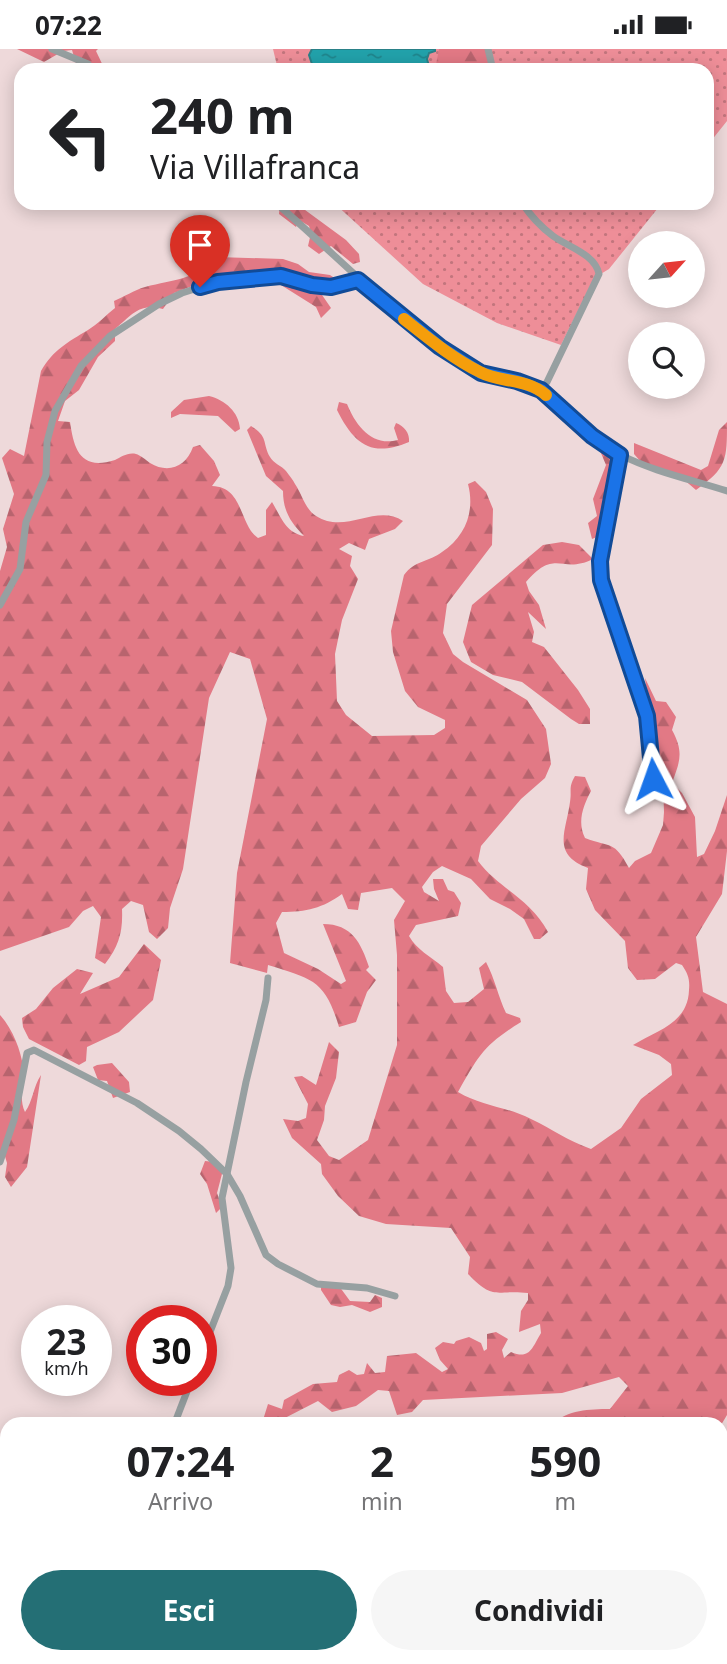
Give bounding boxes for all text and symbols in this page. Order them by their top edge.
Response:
text: 07:22 [35,7,102,43]
text: 240 m [150,82,295,148]
icon: left [35,91,126,182]
text: Via Villafranca [150,145,360,188]
pin [170,215,230,287]
icon: arrive [181,226,219,264]
north arrow [628,231,705,308]
map controls [628,231,705,399]
button: search [628,322,705,399]
position arrow [616,742,690,816]
speed limit sign: 30 [126,1305,217,1396]
text: 23 [46,1318,87,1365]
text: km/h [44,1356,89,1380]
text: 07:24 [127,1432,234,1489]
text: 2 [370,1432,394,1489]
text: 590 [529,1432,601,1489]
text: Arrivo [148,1485,213,1517]
text: min [361,1485,403,1517]
text: m [555,1485,576,1517]
button: Esci [21,1570,357,1650]
button: Condividi [371,1570,707,1650]

